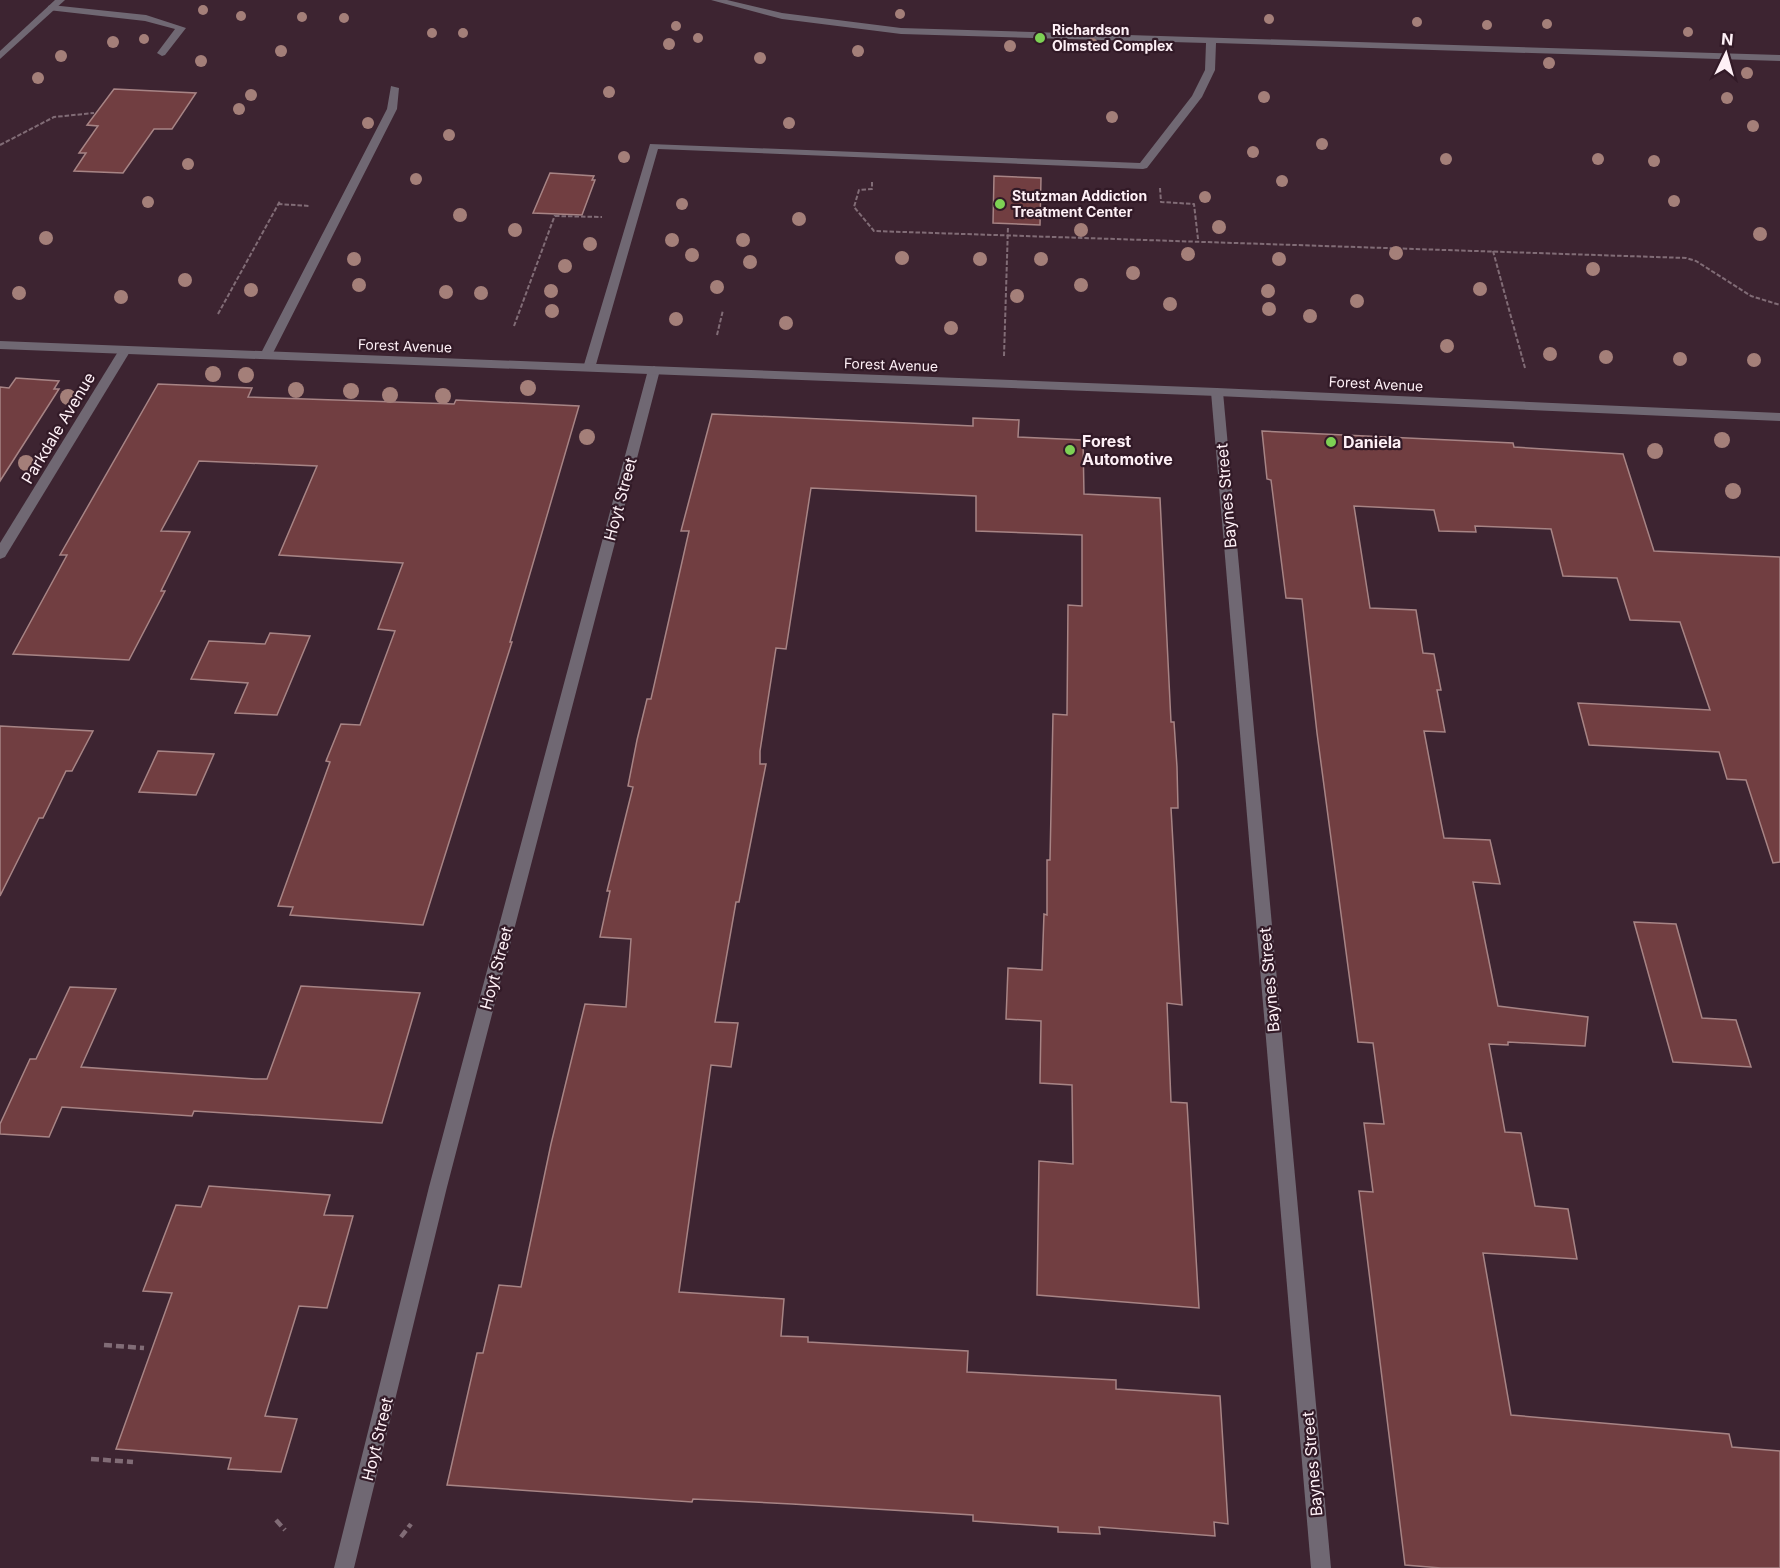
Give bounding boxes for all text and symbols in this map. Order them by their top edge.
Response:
place label: Richardson Olmsted Complex [1052,21,1173,54]
north arrow [1696,24,1756,84]
text: N [1720,29,1734,50]
marker: Richardson Olmsted Complex [1033,31,1047,45]
place label: Stutzman Addiction Treatment Center [1012,187,1147,220]
marker: Stutzman Addiction Treatment Center [993,197,1007,211]
street label: Forest Avenue [358,335,452,356]
street label: Forest Avenue [844,354,938,375]
street label: Parkdale Avenue [17,369,99,487]
street label: Forest Avenue [1328,373,1424,394]
place label: Forest Automotive [1082,431,1173,469]
place label: Daniela [1343,432,1401,452]
marker: Daniela [1324,435,1338,449]
marker: Forest Automotive [1063,443,1077,457]
street label: Baynes Street [1211,443,1241,549]
street label: Hoyt Street [599,455,641,543]
street label: Hoyt Street [475,924,517,1012]
street label: Baynes Street [1254,927,1284,1033]
street label: Hoyt Street [357,1395,397,1483]
street label: Baynes Street [1297,1411,1327,1517]

